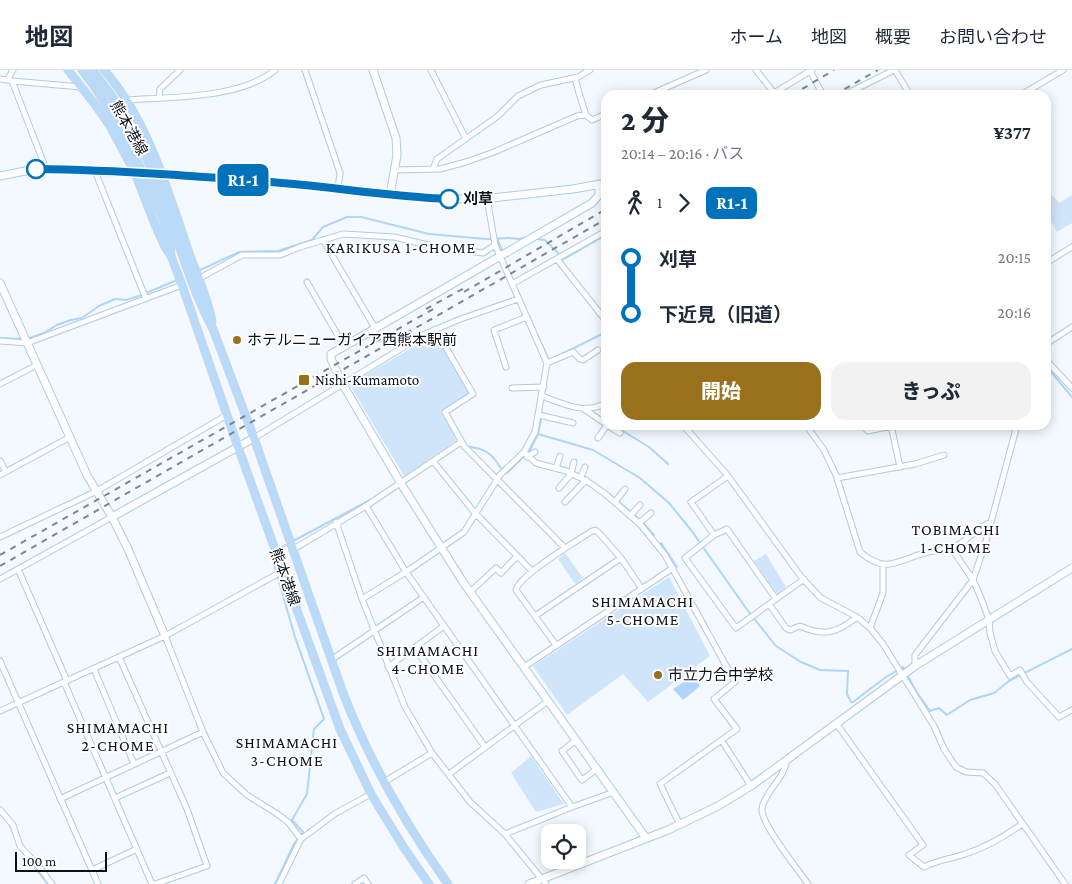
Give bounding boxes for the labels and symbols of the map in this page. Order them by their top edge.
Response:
street label: 熊本港線 [107,98,151,158]
unlabelled marker [26,159,46,179]
line badge: R1-1 [208,164,278,196]
marker: 刈草 [439,189,459,209]
place label: 刈草 [463,191,493,207]
district label: KARIKUSA 1-CHOME [326,239,476,256]
place label: ホテルニューガイア西熊本駅前 [247,332,457,348]
marker: ホテルニューガイア西熊本駅前 [231,334,243,346]
place label: Nishi-Kumamoto [315,372,419,388]
marker: Nishi-Kumamoto [297,373,311,387]
district label: TOBIMACHI 1-CHOME [912,521,1000,556]
street label: 熊本港線 [267,546,303,608]
district label: SHIMAMACHI 5-CHOME [592,593,694,628]
district label: SHIMAMACHI 4-CHOME [377,642,479,677]
place label: 市立力合中学校 [668,667,773,683]
marker: 市立力合中学校 [652,669,664,681]
district label: SHIMAMACHI 2-CHOME [67,719,169,754]
district label: SHIMAMACHI 3-CHOME [236,734,338,769]
scale bar [15,849,108,872]

